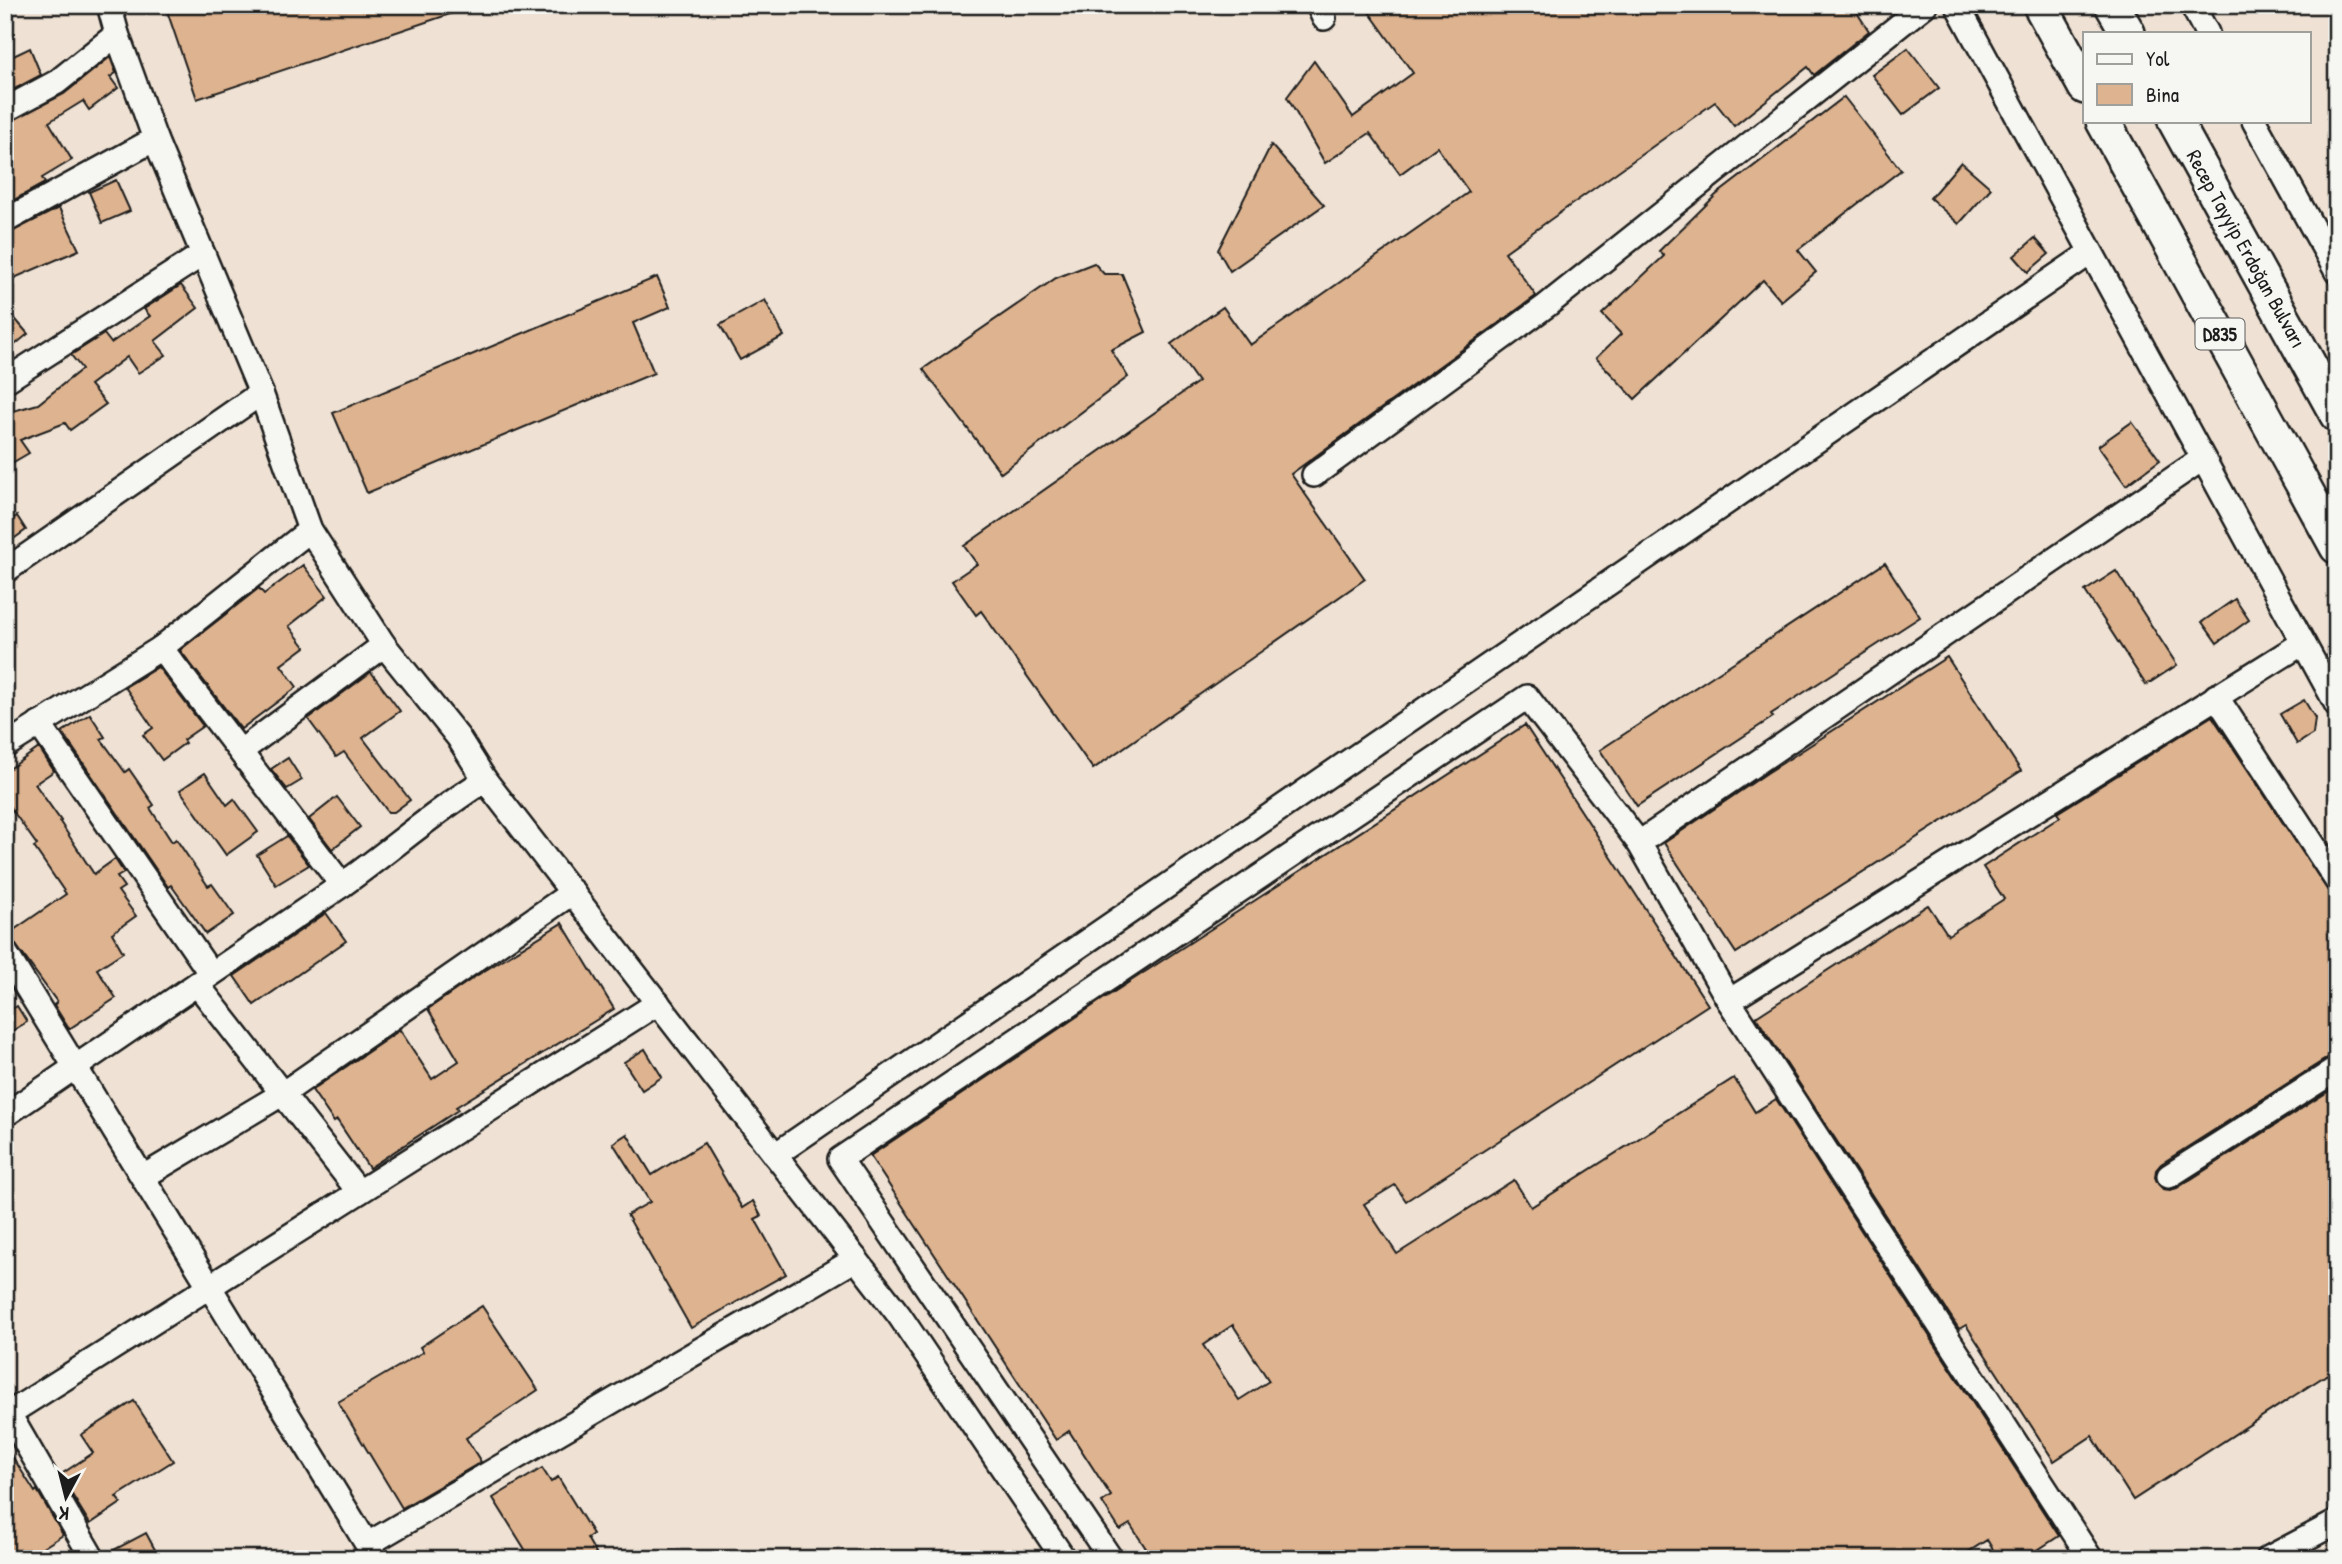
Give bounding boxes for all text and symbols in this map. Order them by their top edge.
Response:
legend [2083,32,2310,122]
text: Yol [2146,44,2170,73]
text: Bina [2146,80,2179,109]
street label: Recep Tayyip Erdoğan Bulvarı [2180,144,2313,353]
road number: D835 [2196,318,2244,350]
north arrow [32,1462,102,1532]
text: K [57,1500,70,1527]

